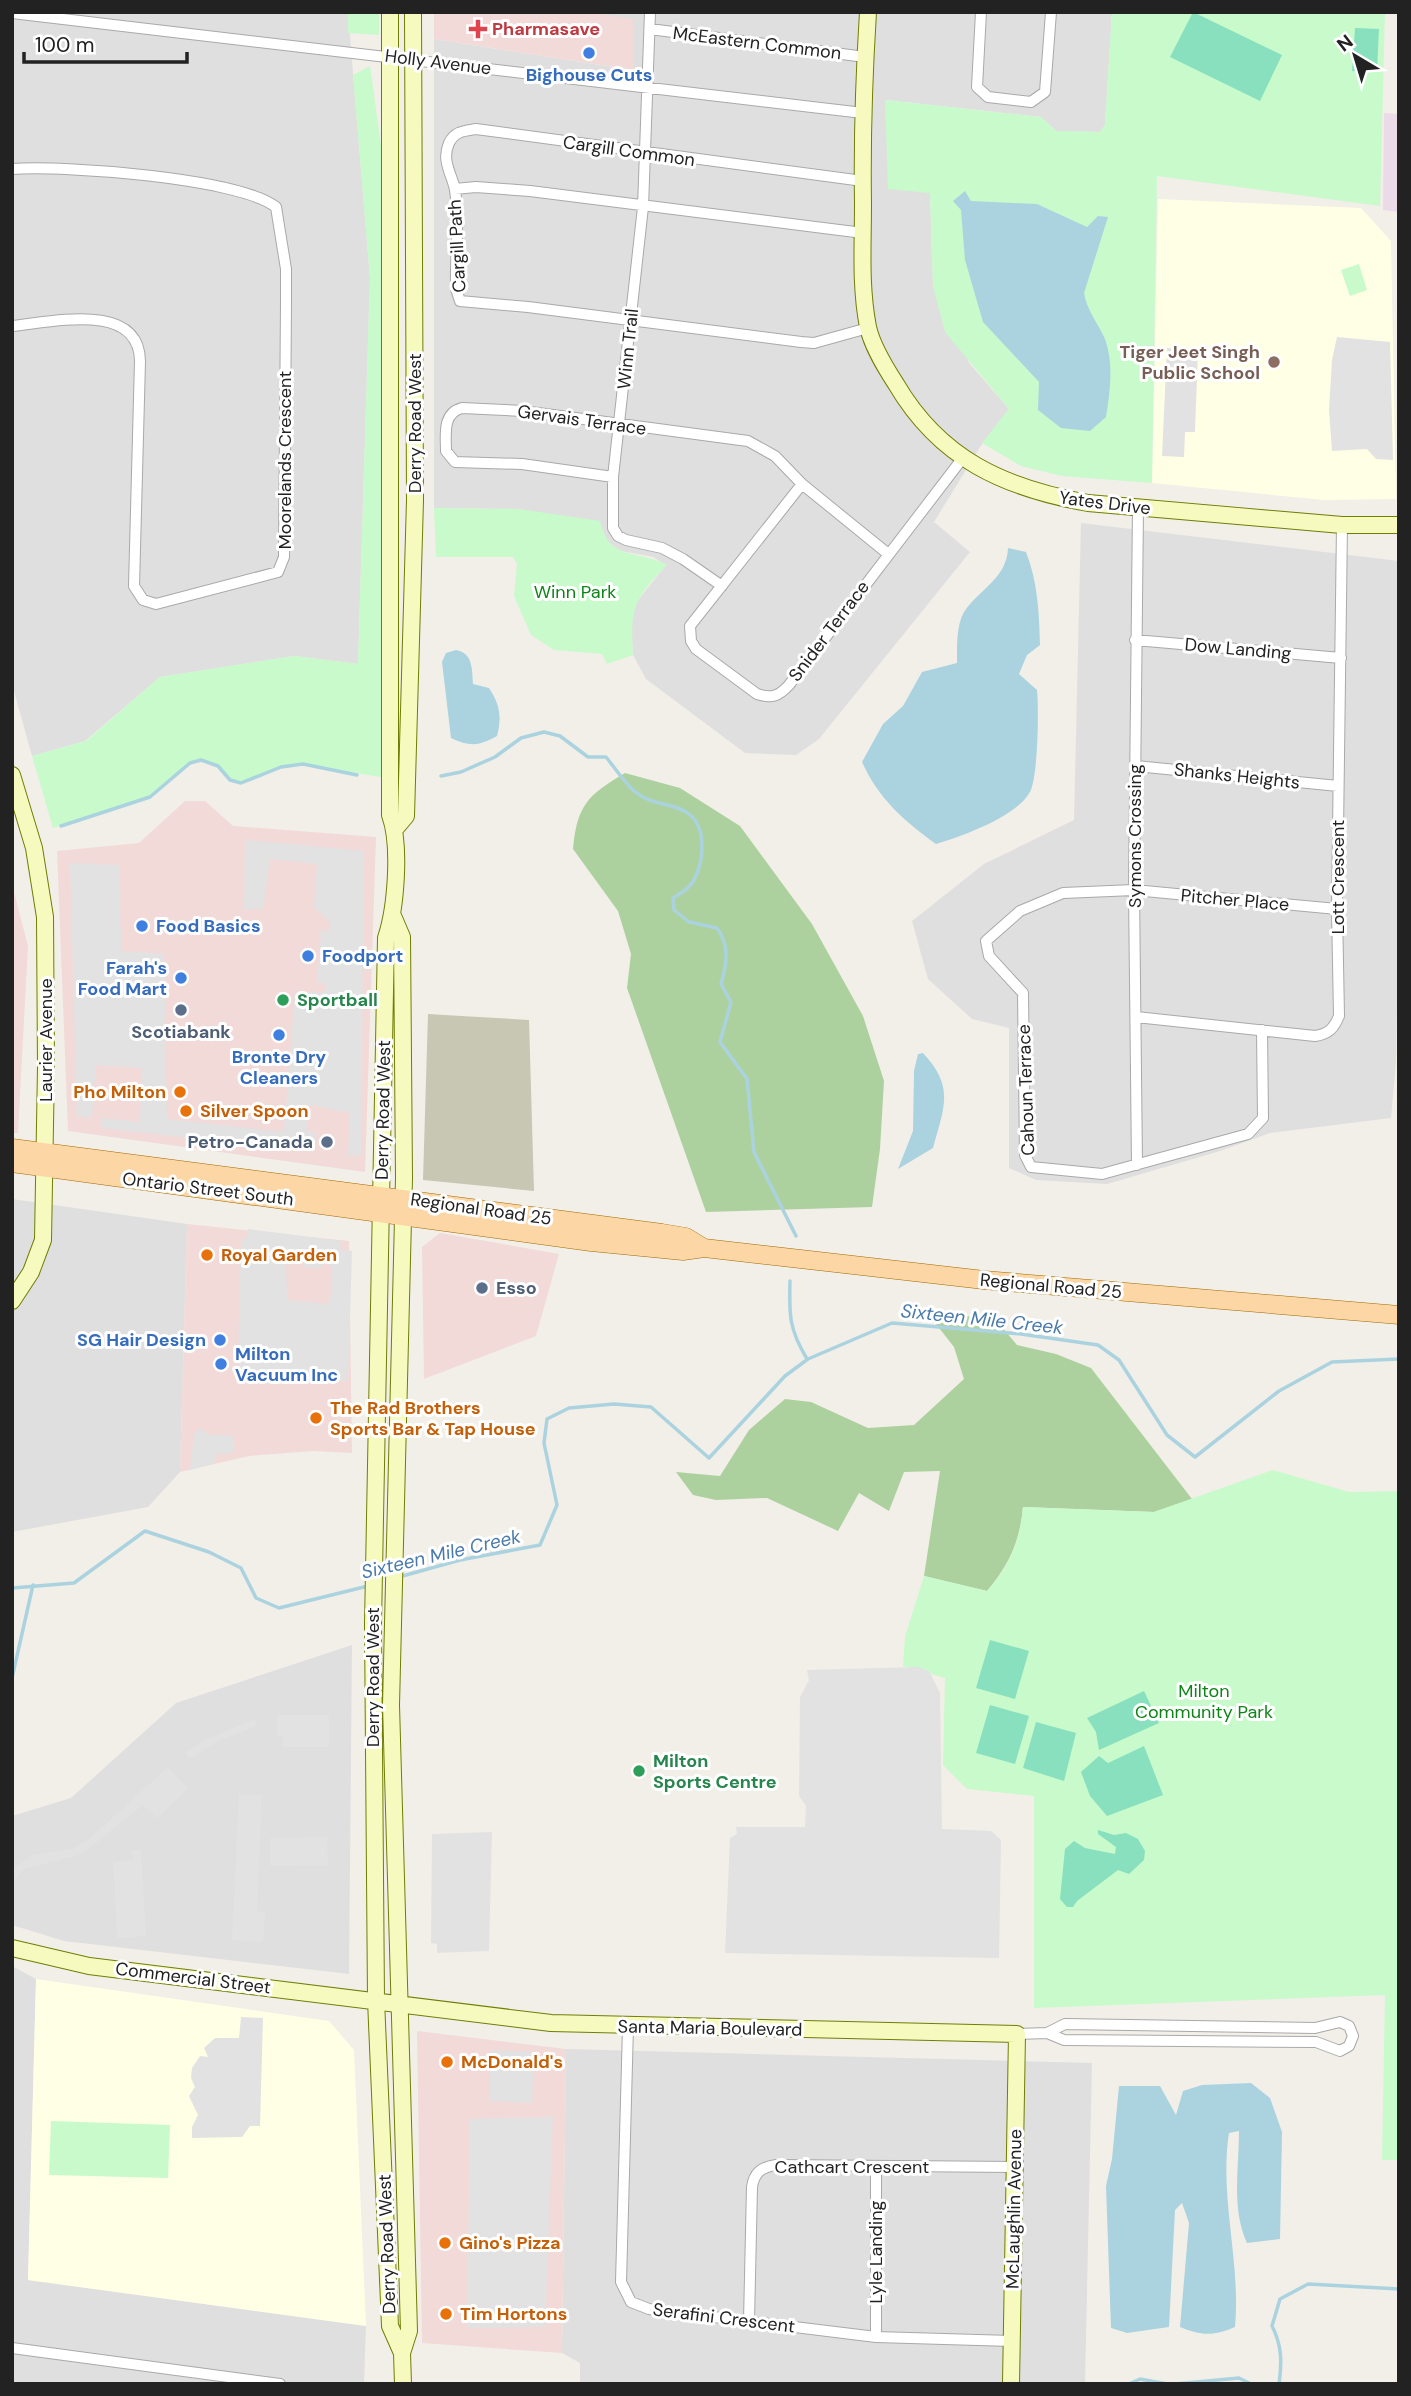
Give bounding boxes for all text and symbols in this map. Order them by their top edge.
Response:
place label: Pharmasave [492,17,600,41]
scale bar [24,21,187,65]
marker: Pharmasave [470,21,486,37]
street label: McEastern Common [671,21,843,65]
north arrow [1320,21,1390,91]
text: N [1332,29,1358,57]
text: 100 m [35,31,95,59]
street label: Holly Avenue [383,44,493,80]
marker: Bighouse Cuts [581,45,597,61]
place label: Bighouse Cuts [526,63,652,87]
street label: Cargill Common [561,130,697,172]
street label: Cargill Path [443,199,471,293]
street label: Winn Trail [612,307,644,391]
place label: Tiger Jeet Singh Public School [1119,340,1260,385]
street label: Derry Road West [403,353,427,493]
marker: Tiger Jeet Singh Public School [1266,354,1282,370]
street label: Moorelands Crescent [273,371,297,549]
street label: Gervais Terrace [516,399,648,441]
street label: Yates Drive [1058,485,1152,521]
street label: Snider Terrace [783,576,875,686]
park label: Winn Park [534,580,616,604]
street label: Dow Landing [1184,632,1292,666]
street label: Shanks Heights [1173,757,1301,795]
street label: Symons Crossing [1123,764,1147,908]
street label: Lott Crescent [1326,820,1350,934]
street label: Pitcher Place [1180,883,1290,917]
place label: Food Basics [156,914,261,938]
marker: Food Basics [134,918,150,934]
place label: Foodport [322,944,403,968]
marker: Foodport [300,948,316,964]
place label: Farah's Food Mart [78,956,167,1001]
marker: Farah's Food Mart [173,970,189,986]
street label: Laurier Avenue [34,978,58,1102]
place label: Sportball [297,988,378,1012]
marker: Sportball [275,992,291,1008]
marker: Scotiabank [173,1002,189,1018]
place label: Scotiabank [131,1020,231,1044]
street label: Cahoun Terrace [1012,1024,1040,1156]
marker: Bronte Dry Cleaners [271,1027,287,1043]
street label: Derry Road West [370,1040,396,1180]
place label: Bronte Dry Cleaners [232,1045,326,1090]
place label: Pho Milton [73,1080,166,1104]
marker: Pho Milton [172,1084,188,1100]
place label: Silver Spoon [200,1099,309,1123]
marker: Silver Spoon [178,1103,194,1119]
place label: Petro-Canada [188,1130,313,1154]
marker: Petro-Canada [319,1134,335,1150]
street label: Ontario Street South [121,1167,295,1211]
street label: Regional Road 25 [409,1187,553,1231]
place label: Royal Garden [221,1243,337,1267]
marker: Royal Garden [199,1247,215,1263]
street label: Regional Road 25 [979,1268,1123,1304]
place label: Esso [496,1276,537,1300]
marker: Esso [474,1280,490,1296]
water label: Sixteen Mile Creek [900,1298,1065,1340]
place label: SG Hair Design [77,1328,206,1352]
marker: SG Hair Design [212,1332,228,1348]
place label: Milton Vacuum Inc [235,1342,338,1387]
marker: Milton Vacuum Inc [213,1356,229,1372]
place label: The Rad Brothers Sports Bar & Tap House [330,1396,536,1441]
marker: The Rad Brothers Sports Bar & Tap House [308,1410,324,1426]
water label: Sixteen Mile Creek [359,1523,523,1585]
street label: Derry Road West [361,1607,385,1747]
park label: Milton Community Park [1135,1679,1273,1724]
place label: Milton Sports Centre [653,1749,777,1794]
marker: Milton Sports Centre [631,1763,647,1779]
street label: Commercial Street [114,1957,272,1999]
street label: Santa Maria Boulevard [617,2014,803,2042]
place label: McDonald's [461,2050,563,2074]
marker: McDonald's [439,2054,455,2070]
street label: McLaughlin Avenue [1001,2129,1027,2289]
street label: Cathcart Crescent [775,2155,929,2179]
street label: Derry Road West [373,2174,401,2314]
street label: Lyle Landing [864,2200,888,2304]
place label: Gino's Pizza [459,2231,561,2255]
marker: Gino's Pizza [437,2235,453,2251]
street label: Serafini Crescent [652,2297,796,2339]
place label: Tim Hortons [460,2302,567,2326]
marker: Tim Hortons [438,2306,454,2322]

